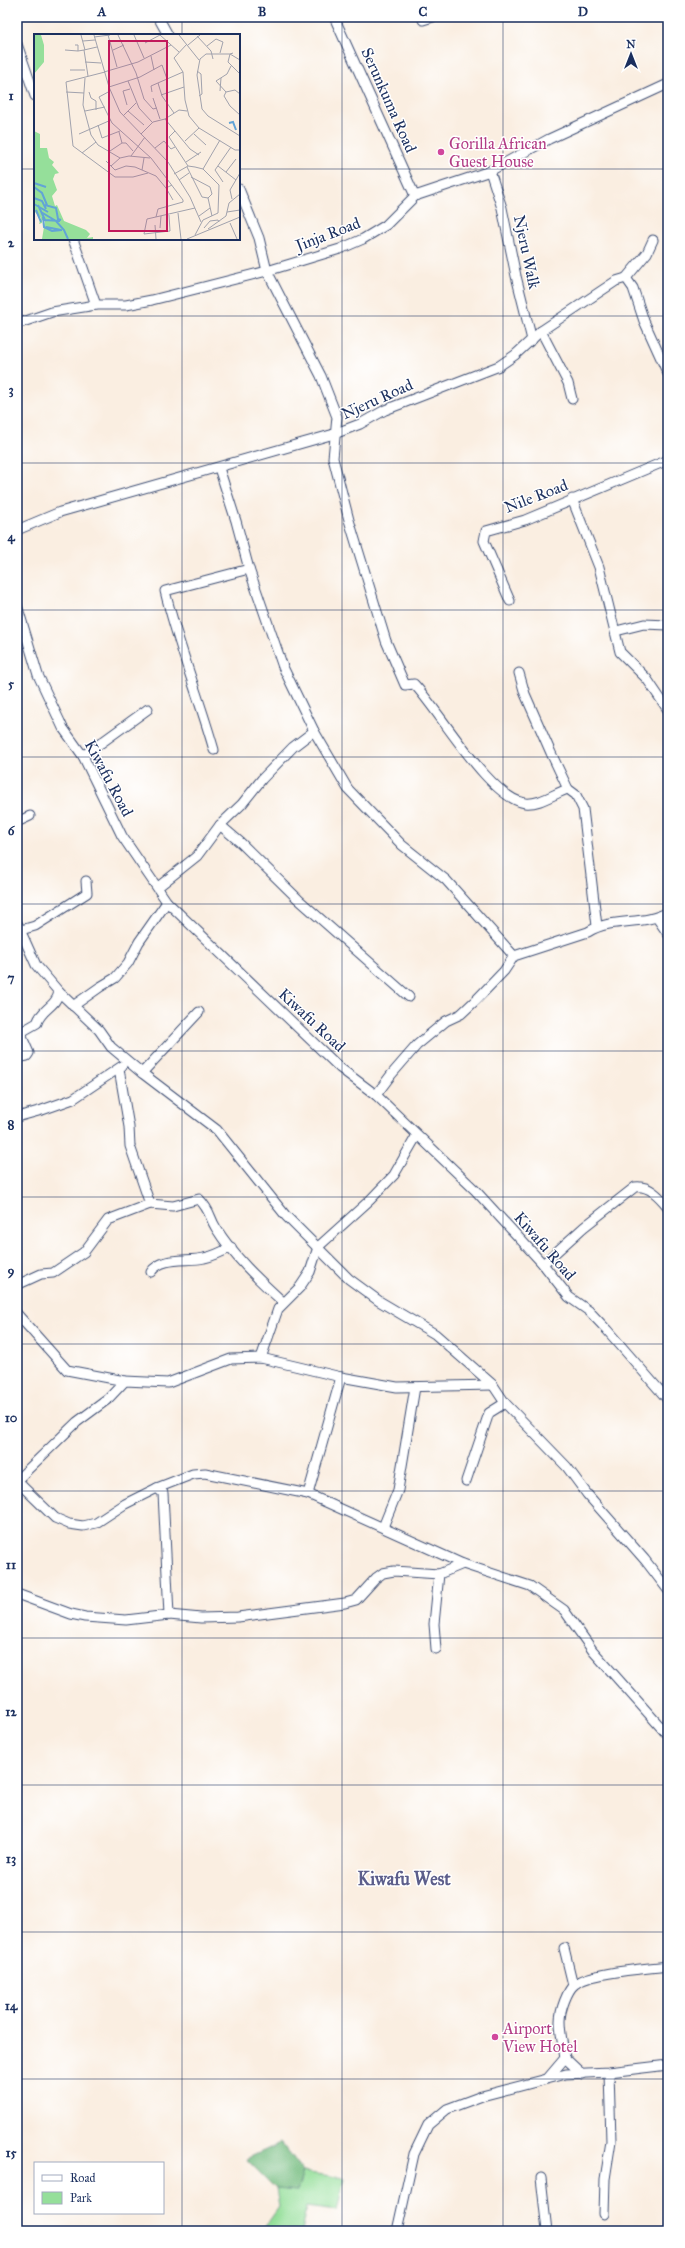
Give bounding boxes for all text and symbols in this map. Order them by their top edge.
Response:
text: A [97,4,107,20]
text: B [258,4,267,20]
text: C [419,4,428,20]
text: D [578,4,588,20]
inset map [34,34,240,240]
north arrow [611,34,651,74]
text: N [626,38,636,51]
street label: Serunkuma Road [357,45,421,155]
text: 1 [8,88,14,104]
place label: Gorilla African Guest House [449,134,547,171]
marker: Gorilla African Guest House [436,147,446,157]
street label: Jinja Road [291,213,363,257]
street label: Njeru Walk [510,213,544,291]
text: 2 [8,235,15,251]
street label: Njeru Road [338,375,416,423]
text: 3 [8,382,14,398]
street label: Nile Road [502,475,570,517]
text: 4 [7,529,15,545]
text: 5 [8,676,15,692]
street label: Kiwafu Road [81,736,137,820]
text: 6 [8,823,16,839]
text: 7 [8,970,15,986]
street label: Kiwafu Road [275,984,349,1056]
text: 8 [8,1117,15,1133]
street label: Kiwafu Road [510,1208,580,1284]
text: 9 [8,1263,15,1279]
text: 10 [5,1410,18,1426]
text: 11 [6,1557,16,1573]
text: 12 [5,1704,17,1720]
text: 13 [6,1851,16,1867]
district label: Kiwafu West [357,1868,451,1890]
text: 14 [5,1998,18,2014]
place label: Airport View Hotel [502,2019,578,2056]
marker: Airport View Hotel [490,2032,500,2042]
text: 15 [5,2145,17,2161]
legend [34,2162,164,2214]
text: Road [70,2171,96,2185]
text: Park [70,2191,92,2205]

